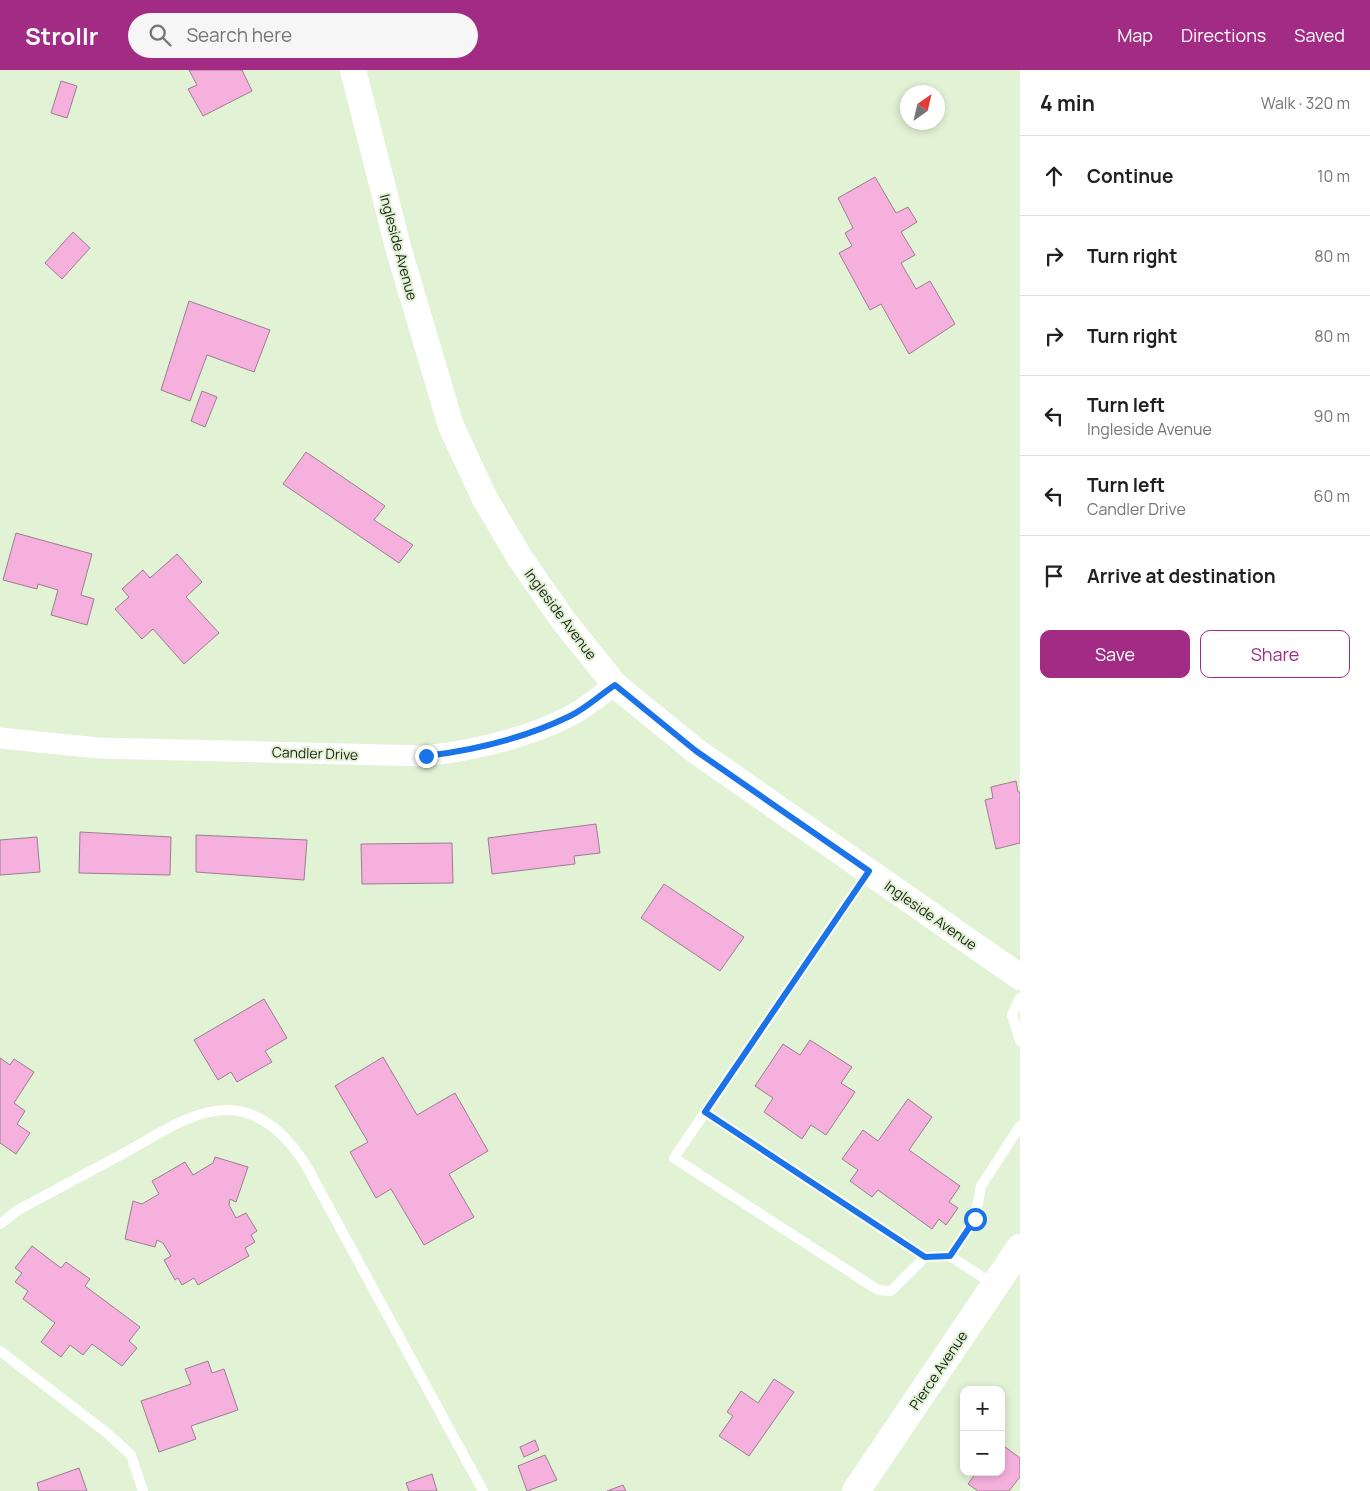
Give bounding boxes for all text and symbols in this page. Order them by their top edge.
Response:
search box [128,13,478,58]
text: Strollr [25,19,98,52]
icon: search [146,21,174,49]
text: Search here [186,22,292,48]
text: Map [1117,23,1153,47]
text: Directions [1181,23,1266,47]
text: Saved [1294,23,1345,47]
north arrow [900,85,945,130]
text: 4 min [1040,89,1095,117]
text: Walk · 320 m [1261,92,1350,114]
icon: ahead [1040,162,1068,190]
text: Continue [1087,163,1173,189]
text: 10 m [1317,165,1350,187]
street label: Ingleside Avenue [376,192,422,302]
icon: right [1040,242,1068,270]
text: Turn right [1087,243,1177,269]
text: 80 m [1314,245,1350,267]
icon: right [1040,322,1068,350]
text: Turn right [1087,323,1177,349]
text: 80 m [1314,325,1350,347]
text: Turn left [1087,392,1165,418]
icon: left [1040,402,1068,430]
text: 90 m [1314,405,1350,427]
text: Ingleside Avenue [1087,418,1212,440]
text: Turn left [1087,472,1165,498]
icon: left [1040,482,1068,510]
text: 60 m [1314,485,1350,507]
text: Candler Drive [1087,498,1186,520]
icon: arrive [1040,562,1068,590]
text: Arrive at destination [1087,563,1276,589]
street label: Ingleside Avenue [521,565,601,663]
button: Save [1040,630,1190,678]
button: Share [1200,630,1350,678]
street label: Candler Drive [271,742,359,764]
route end [415,745,438,768]
street label: Ingleside Avenue [881,876,981,954]
route start [964,1208,987,1231]
street label: Pierce Avenue [905,1327,971,1413]
map controls [960,1386,1005,1476]
button: + [960,1386,1005,1431]
button: − [960,1431,1005,1476]

